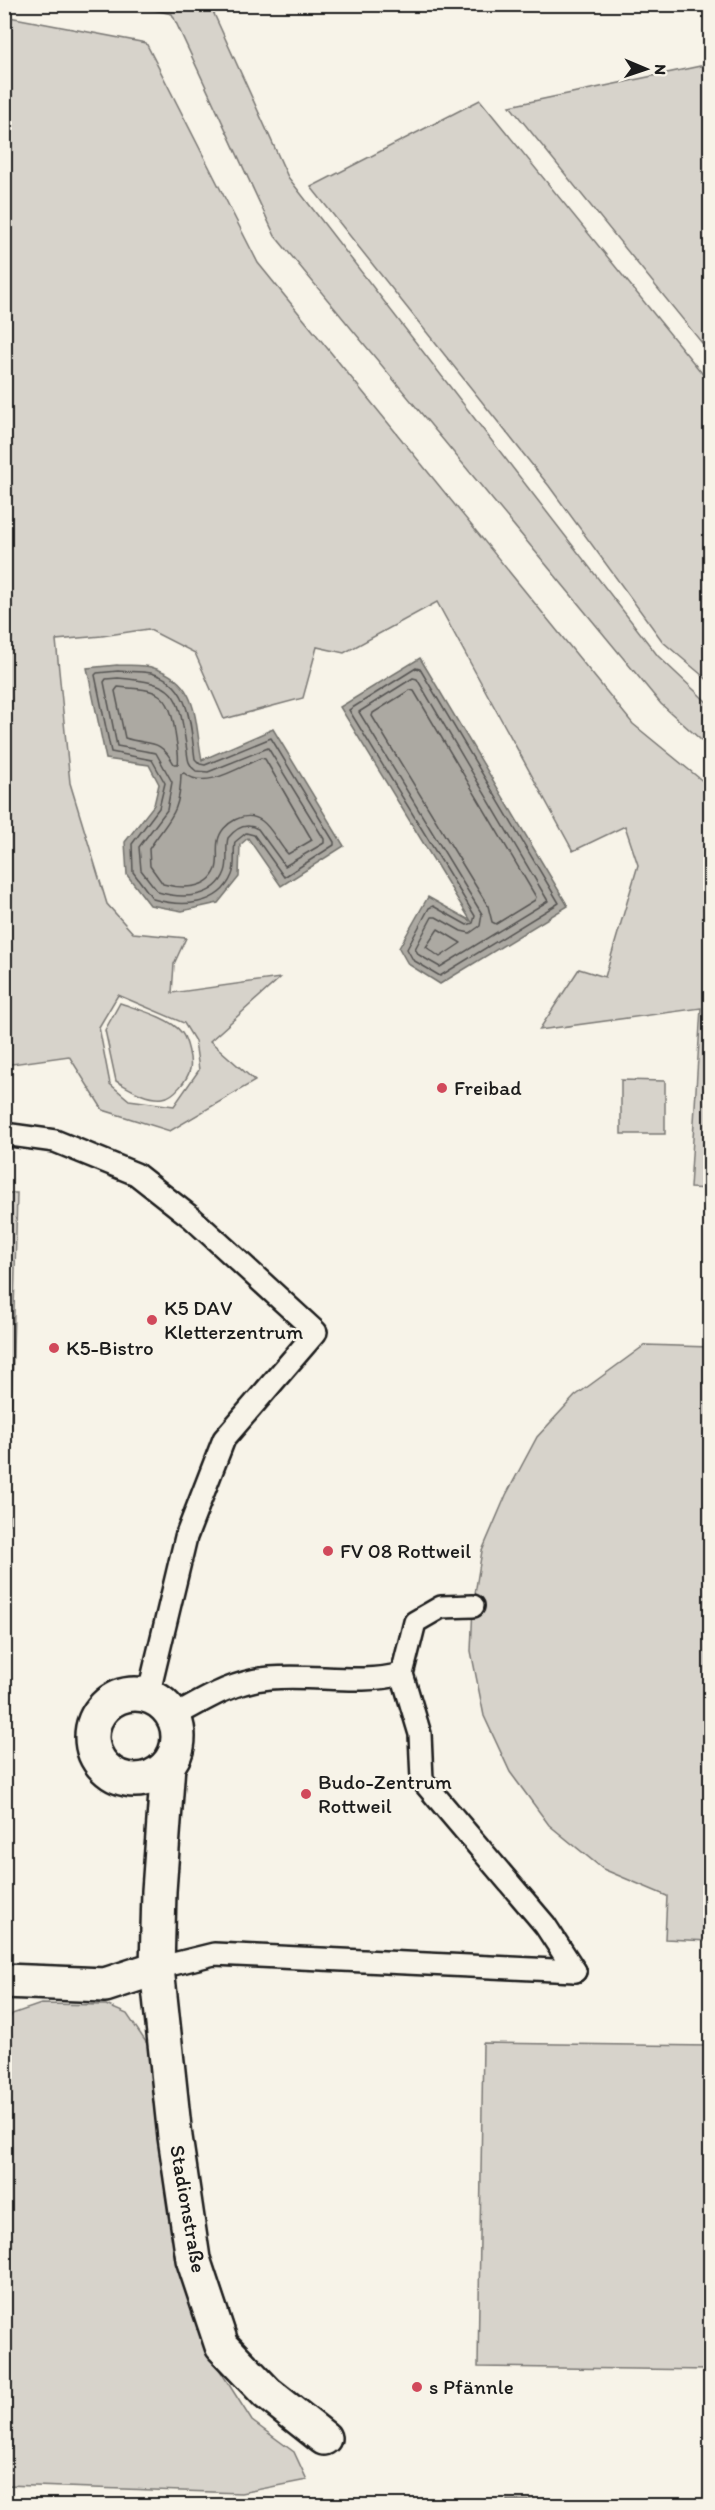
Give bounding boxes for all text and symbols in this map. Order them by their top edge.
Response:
north arrow [616,39,676,99]
text: N [651,64,670,75]
place label: Freibad [454,1075,522,1100]
marker: Freibad [435,1081,449,1095]
place label: K5 DAV Kletterzentrum [164,1295,304,1344]
marker: K5 DAV Kletterzentrum [145,1313,159,1327]
place label: K5-Bistro [66,1335,154,1360]
marker: K5-Bistro [47,1341,61,1355]
place label: FV 08 Rottweil [340,1538,471,1563]
marker: FV 08 Rottweil [321,1544,335,1558]
place label: Budo-Zentrum Rottweil [318,1769,452,1818]
marker: Budo-Zentrum Rottweil [299,1787,313,1801]
street label: Stadionstraße [165,2143,212,2275]
place label: s Pfännle [429,2374,514,2399]
marker: s Pfännle [410,2380,424,2394]

